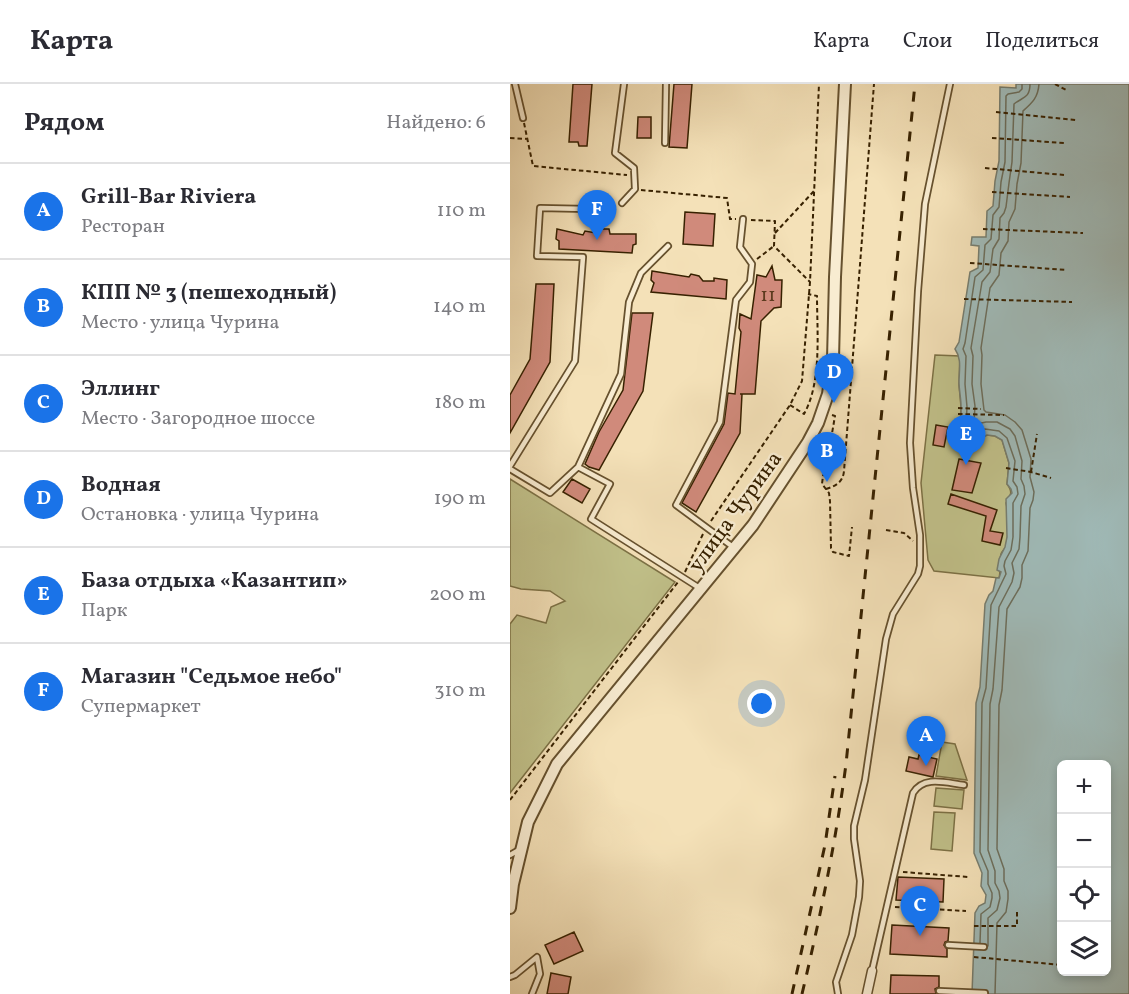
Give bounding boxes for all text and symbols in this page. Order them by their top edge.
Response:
text: Карта [30,22,113,61]
text: Карта [813,27,870,56]
text: Слои [903,27,952,56]
text: Поделиться [985,27,1099,56]
text: Рядом [24,105,104,141]
text: Найдено: 6 [386,109,486,137]
text: Grill-Bar Riviera [81,182,256,213]
pin: F [578,190,616,240]
text: A [36,197,51,225]
text: 110 m [437,197,486,225]
text: Ресторан [81,213,165,241]
text: КПП № 3 (пешеходный) [81,278,336,309]
house number: 11 [760,282,776,310]
text: B [37,293,50,321]
text: 140 m [433,293,486,321]
text: Место · улица Чурина [81,309,279,337]
pin: D [814,354,854,403]
text: Эллинг [81,374,160,405]
text: C [37,389,50,417]
text: 180 m [434,389,486,417]
text: Место · Загородное шоссе [81,405,315,433]
pin: E [946,416,986,465]
pin: B [808,432,846,482]
street label: улица Чурина [682,446,791,579]
text: Водная [81,470,161,501]
text: D [36,485,51,513]
text: 190 m [434,485,486,513]
text: Остановка · улица Чурина [81,501,319,529]
text: База отдыха «Казантип» [81,566,348,597]
text: E [37,581,50,609]
text: 200 m [429,581,486,609]
text: Парк [81,597,127,625]
text: Магазин "Седьмое небо" [81,662,342,693]
text: F [38,677,49,705]
text: 310 m [434,677,486,705]
your location [747,689,776,718]
text: Супермаркет [81,693,201,721]
pin: A [906,716,946,766]
map controls [1057,760,1111,976]
button: + [1057,760,1111,814]
button: − [1057,814,1111,868]
button: locate [1057,868,1111,922]
pin: C [900,886,940,936]
button: layers [1057,922,1111,976]

